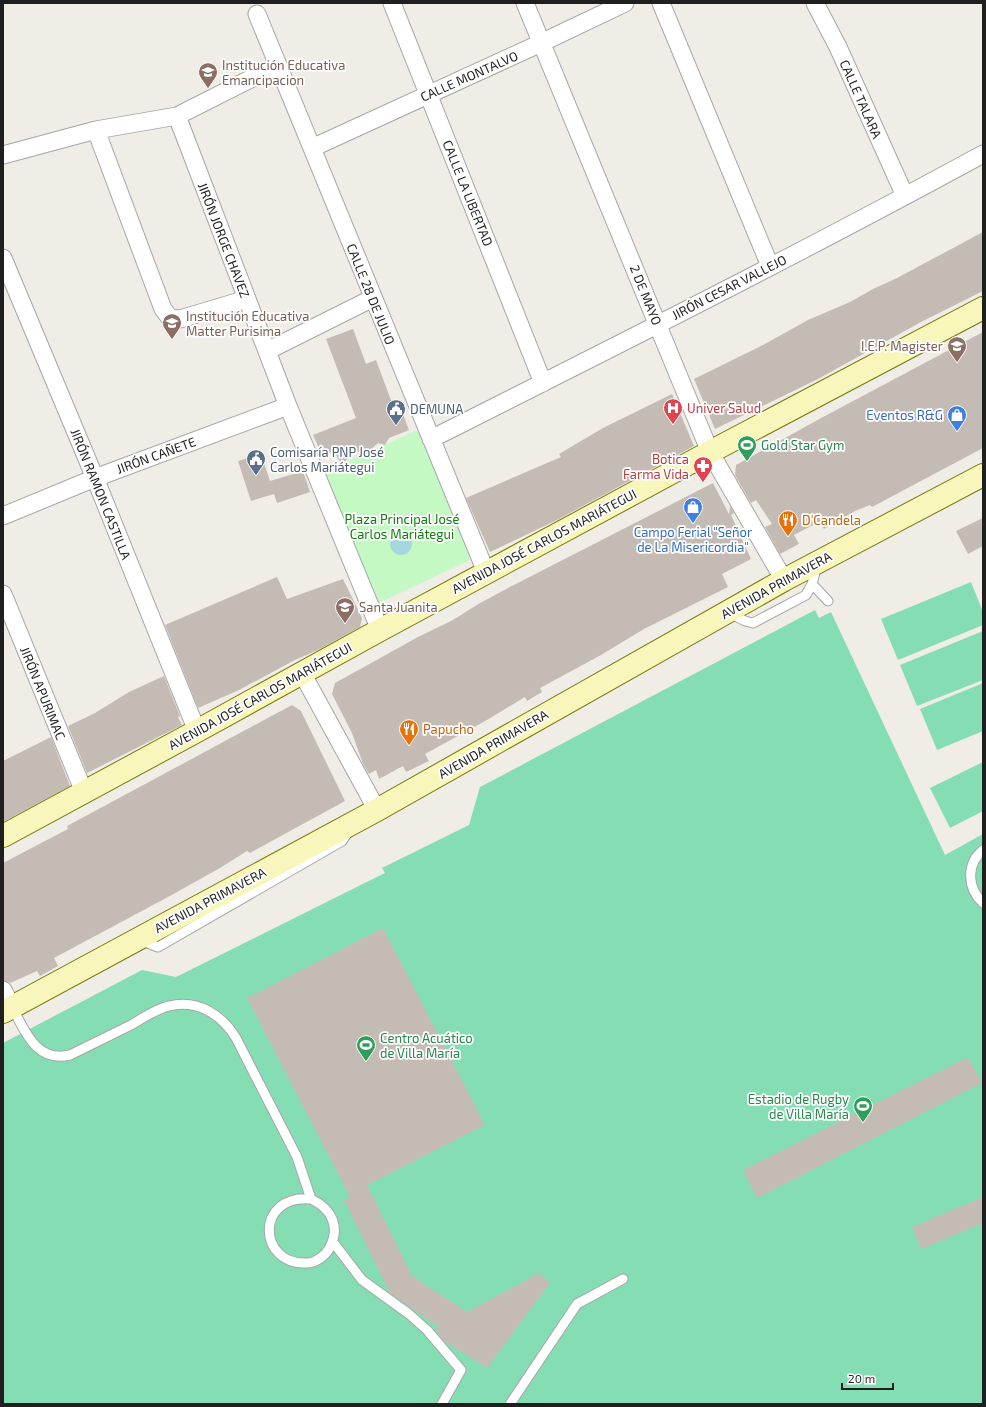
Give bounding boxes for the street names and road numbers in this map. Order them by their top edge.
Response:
street label: CALLE MONTALVO [418,47,520,105]
street label: CALLE TALARA [837,57,885,141]
street label: CALLE LA LIBERTAD [439,138,497,248]
street label: JIRÓN JORGE CHAVEZ [195,180,254,300]
street label: CALLE 28 DE JULIO [343,241,399,347]
street label: JIRÓN CESAR VALLEJO [669,250,789,323]
street label: 2 DE MAYO [627,262,665,328]
street label: JIRÓN RAMON CASTILLA [67,426,136,562]
street label: JIRÓN CAÑETE [114,432,198,477]
street label: AVENIDA JOSÉ CARLOS MARIÁTEGUI [448,484,639,597]
street label: AVENIDA PRIMAVERA [718,548,834,622]
street label: AVENIDA JOSÉ CARLOS MARIÁTEGUI [165,638,354,753]
street label: JIRÓN APURIMAC [17,644,70,742]
street label: AVENIDA PRIMAVERA [435,706,551,782]
street label: AVENIDA PRIMAVERA [151,864,269,936]

